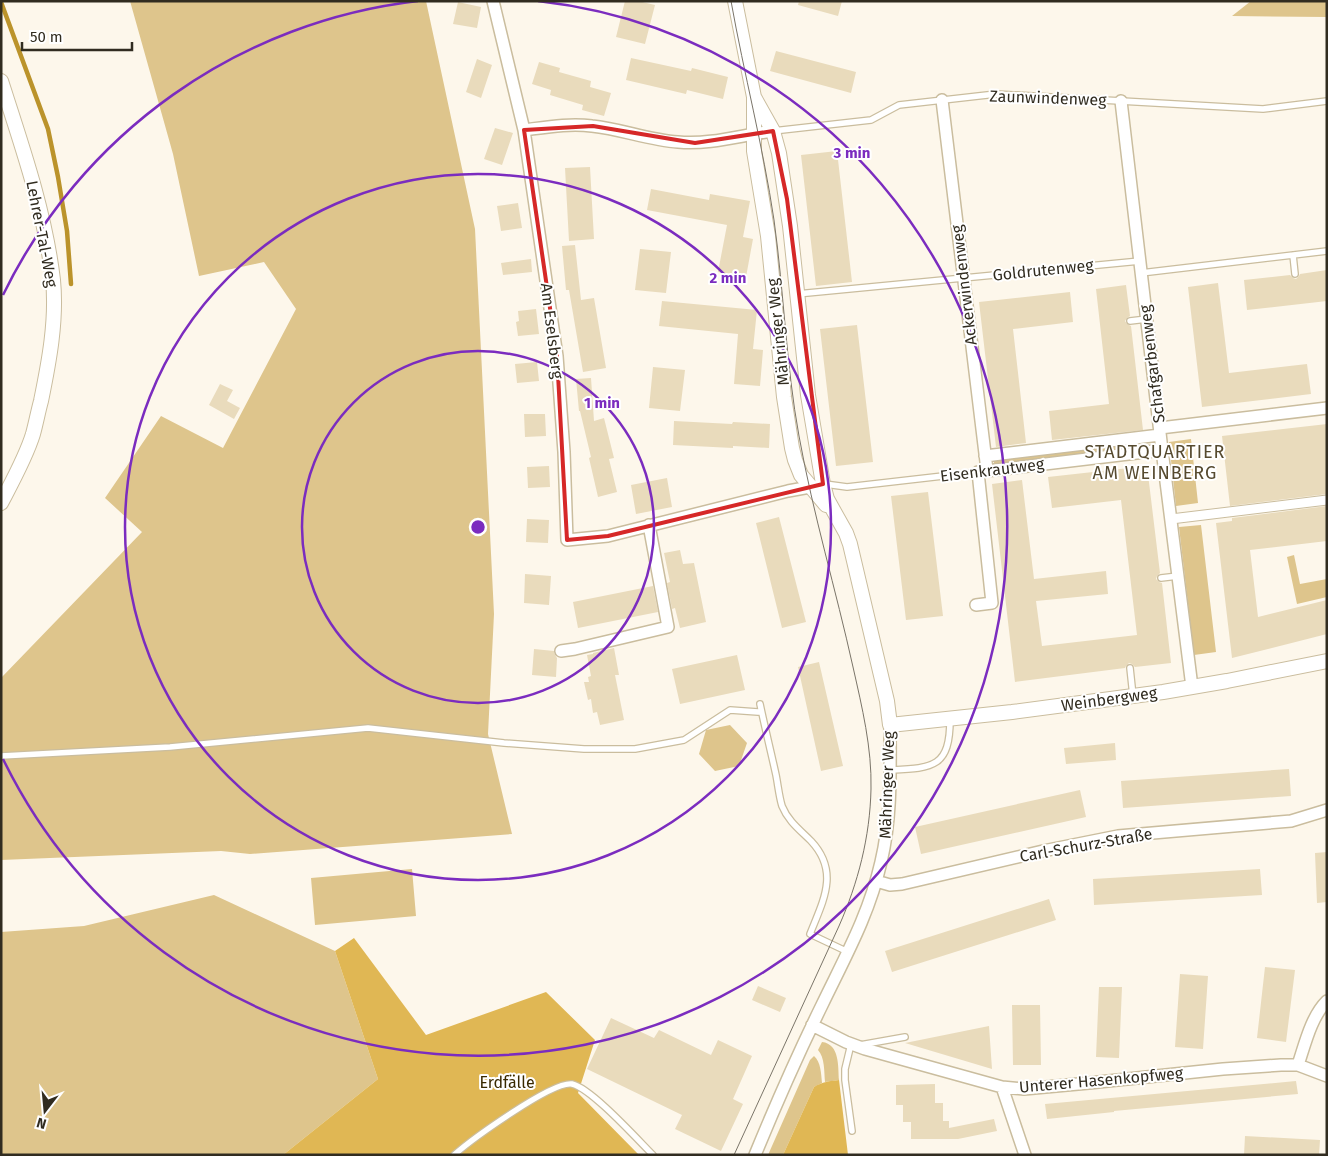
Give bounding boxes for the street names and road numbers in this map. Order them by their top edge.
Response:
street label: Zaunwindenweg [989,86,1107,110]
street label: Lehrer-Tal-Weg [22,179,62,290]
street label: Ackerwindenweg [947,223,981,346]
street label: Goldrutenweg [992,255,1095,285]
street label: Mähringer Weg [763,277,793,387]
street label: Am Eselsberg [537,282,567,381]
street label: Schafgarbenweg [1135,303,1169,424]
street label: Eisenkrautweg [939,454,1046,486]
street label: Weinbergweg [1060,683,1159,715]
street label: Mähringer Weg [876,730,898,839]
street label: Carl-Schurz-Straße [1018,824,1154,866]
street label: Unterer Hasenkopfweg [1018,1063,1185,1097]

